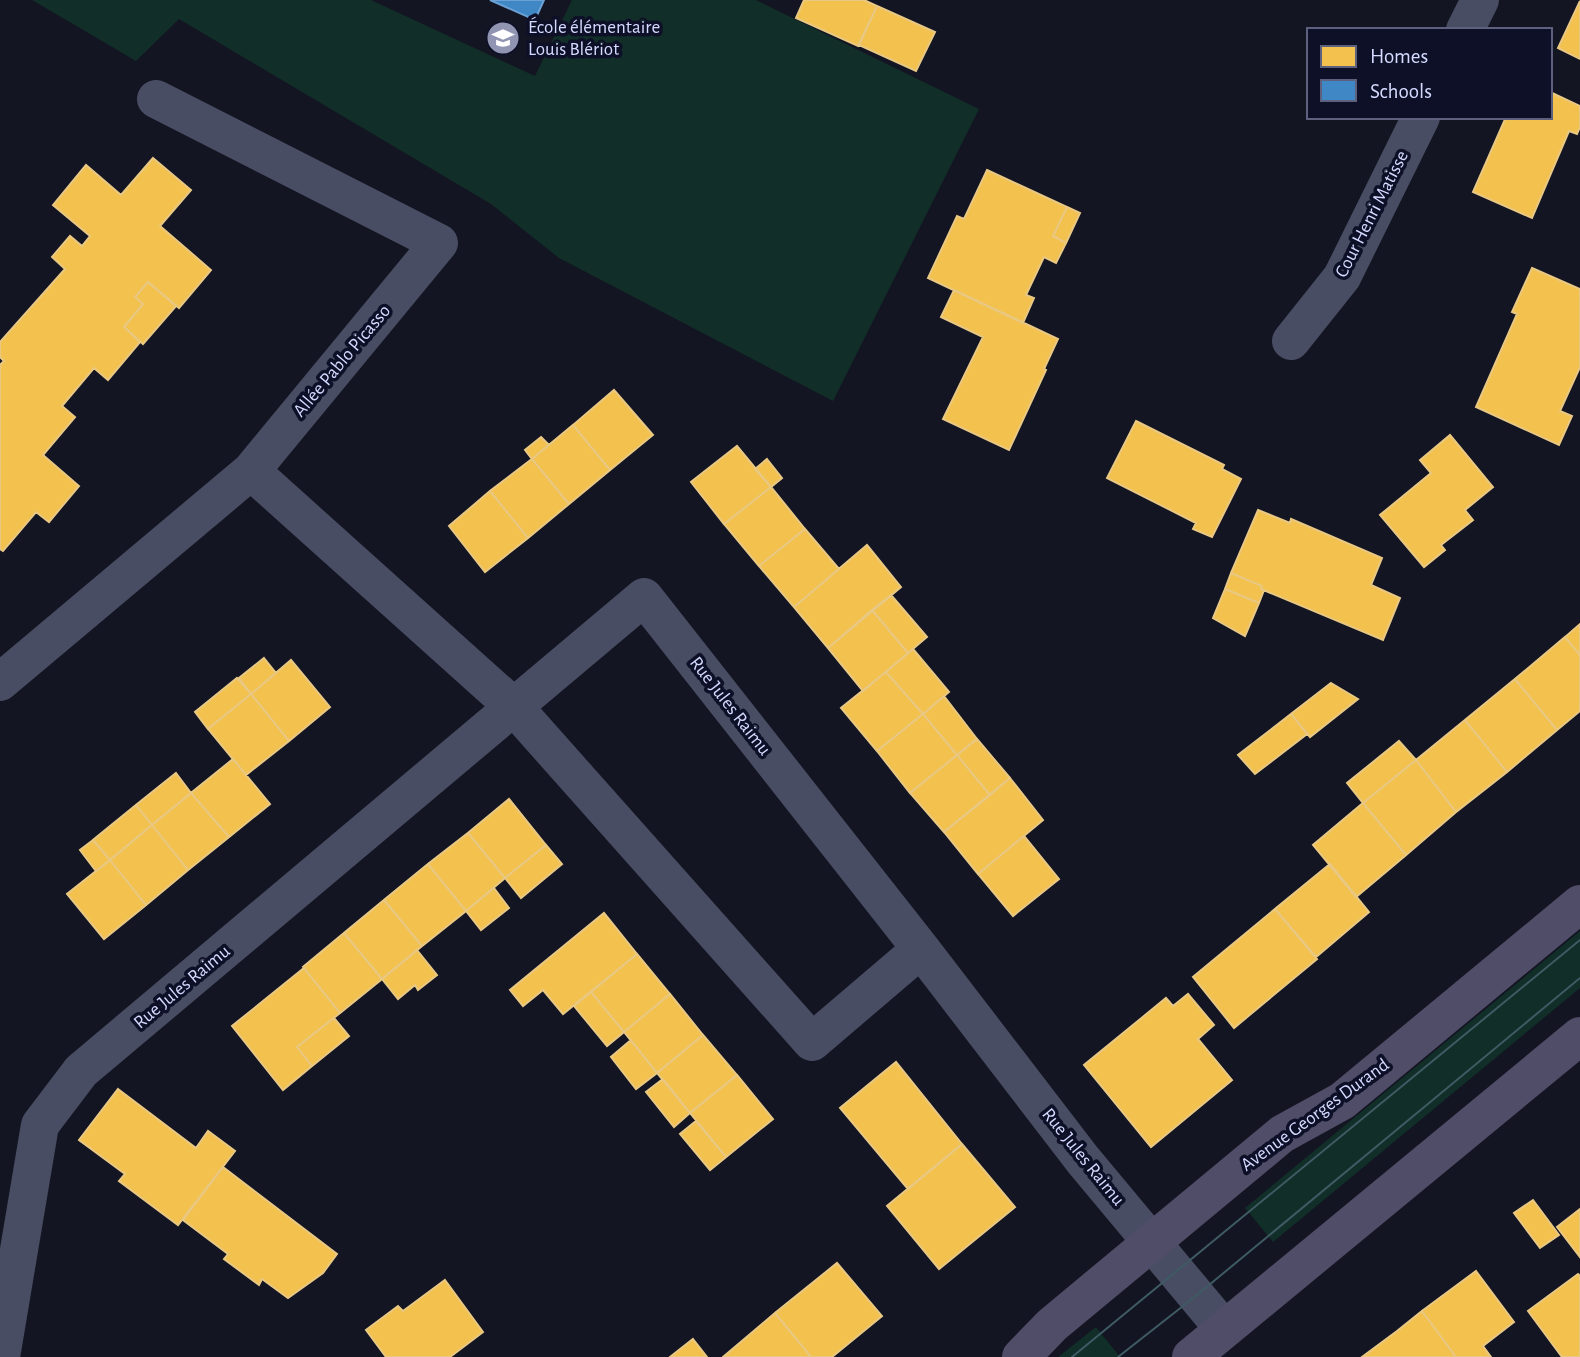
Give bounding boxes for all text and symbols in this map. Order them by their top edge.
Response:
place label: École élémentaire Louis Blériot [528,16,660,59]
school or university icon: École élémentaire Louis Blériot [484,19,522,57]
legend [1307,28,1552,119]
text: Homes [1370,46,1428,67]
text: Schools [1370,81,1432,102]
street label: Cour Henri Matisse [1332,148,1412,280]
street label: Allée Pablo Picasso [290,301,394,421]
street label: Rue Jules Raimu [686,653,774,759]
street label: Rue Jules Raimu [130,941,234,1033]
street label: Avenue Georges Durand [1238,1055,1393,1175]
street label: Rue Jules Raimu [1038,1105,1128,1210]

